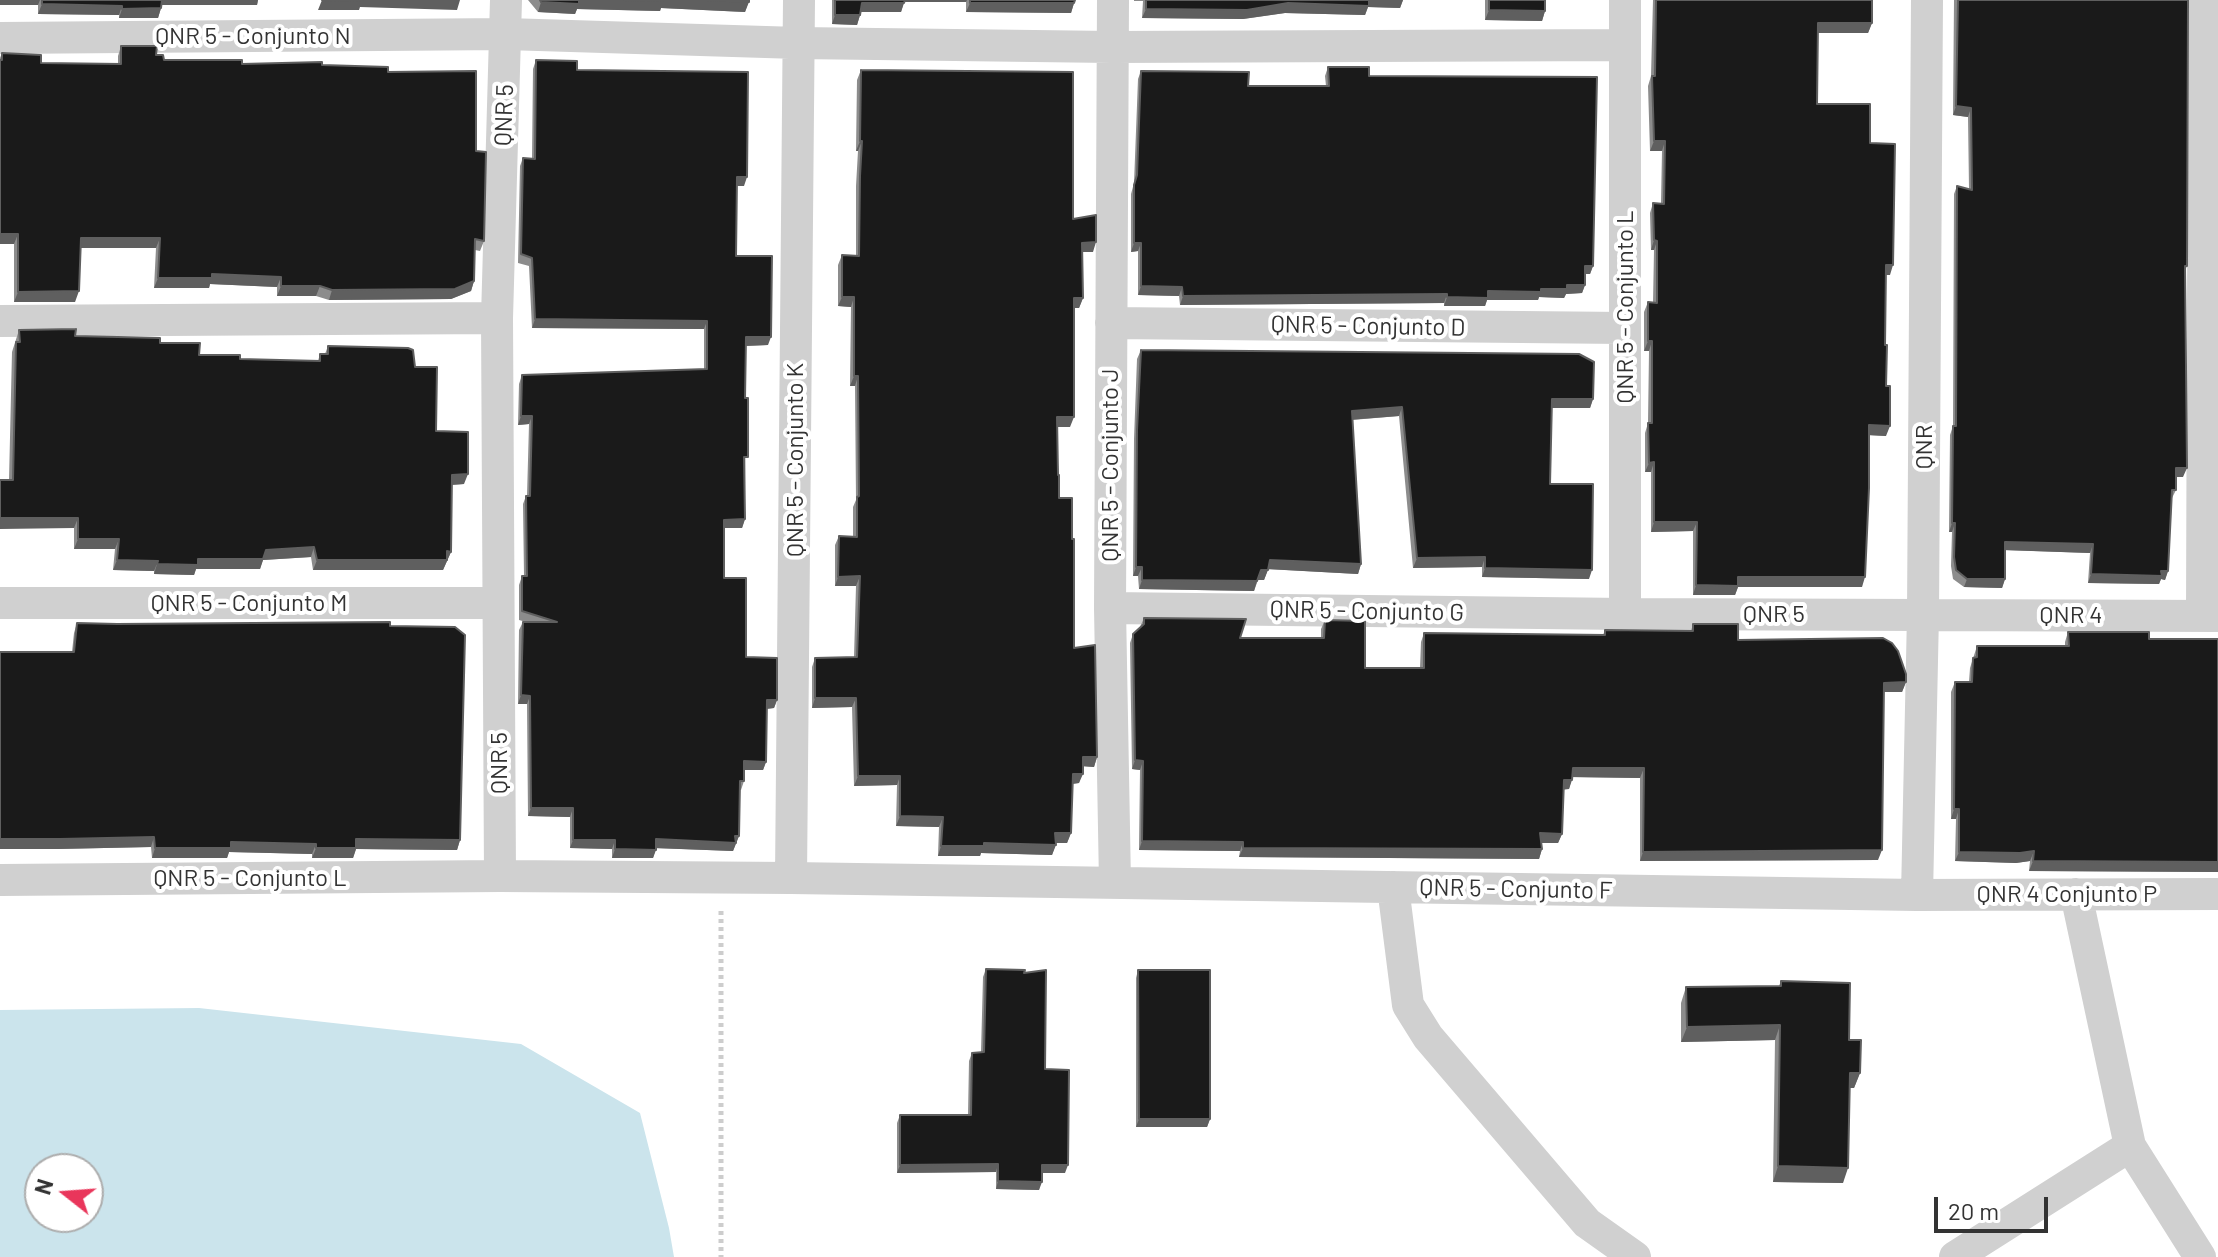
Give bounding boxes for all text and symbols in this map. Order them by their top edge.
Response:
street label: QNR 5 - Conjunto N [155,22,351,50]
street label: QNR 5 [489,84,519,146]
street label: QNR 5 - Conjunto L [1611,210,1639,404]
street label: QNR 5 - Conjunto D [1271,310,1465,342]
street label: QNR 5 - Conjunto K [781,363,809,557]
street label: QNR 5 - Conjunto J [1096,368,1124,562]
street label: QNR [1910,425,1938,469]
street label: QNR 5 - Conjunto M [151,589,347,617]
street label: QNR 5 - Conjunto G [1270,595,1464,627]
street label: QNR 5 [1743,600,1805,628]
street label: QNR 4 [2040,601,2102,629]
street label: QNR 5 [485,732,513,794]
street label: QNR 5 - Conjunto L [153,864,347,892]
street label: QNR 5 - Conjunto F [1419,873,1613,905]
street label: QNR 4 Conjunto P [1977,880,2157,908]
north arrow [24,1153,104,1233]
text: N [28,1176,58,1197]
scale bar [1938,1181,2052,1231]
text: 20 m [1948,1196,1999,1225]

